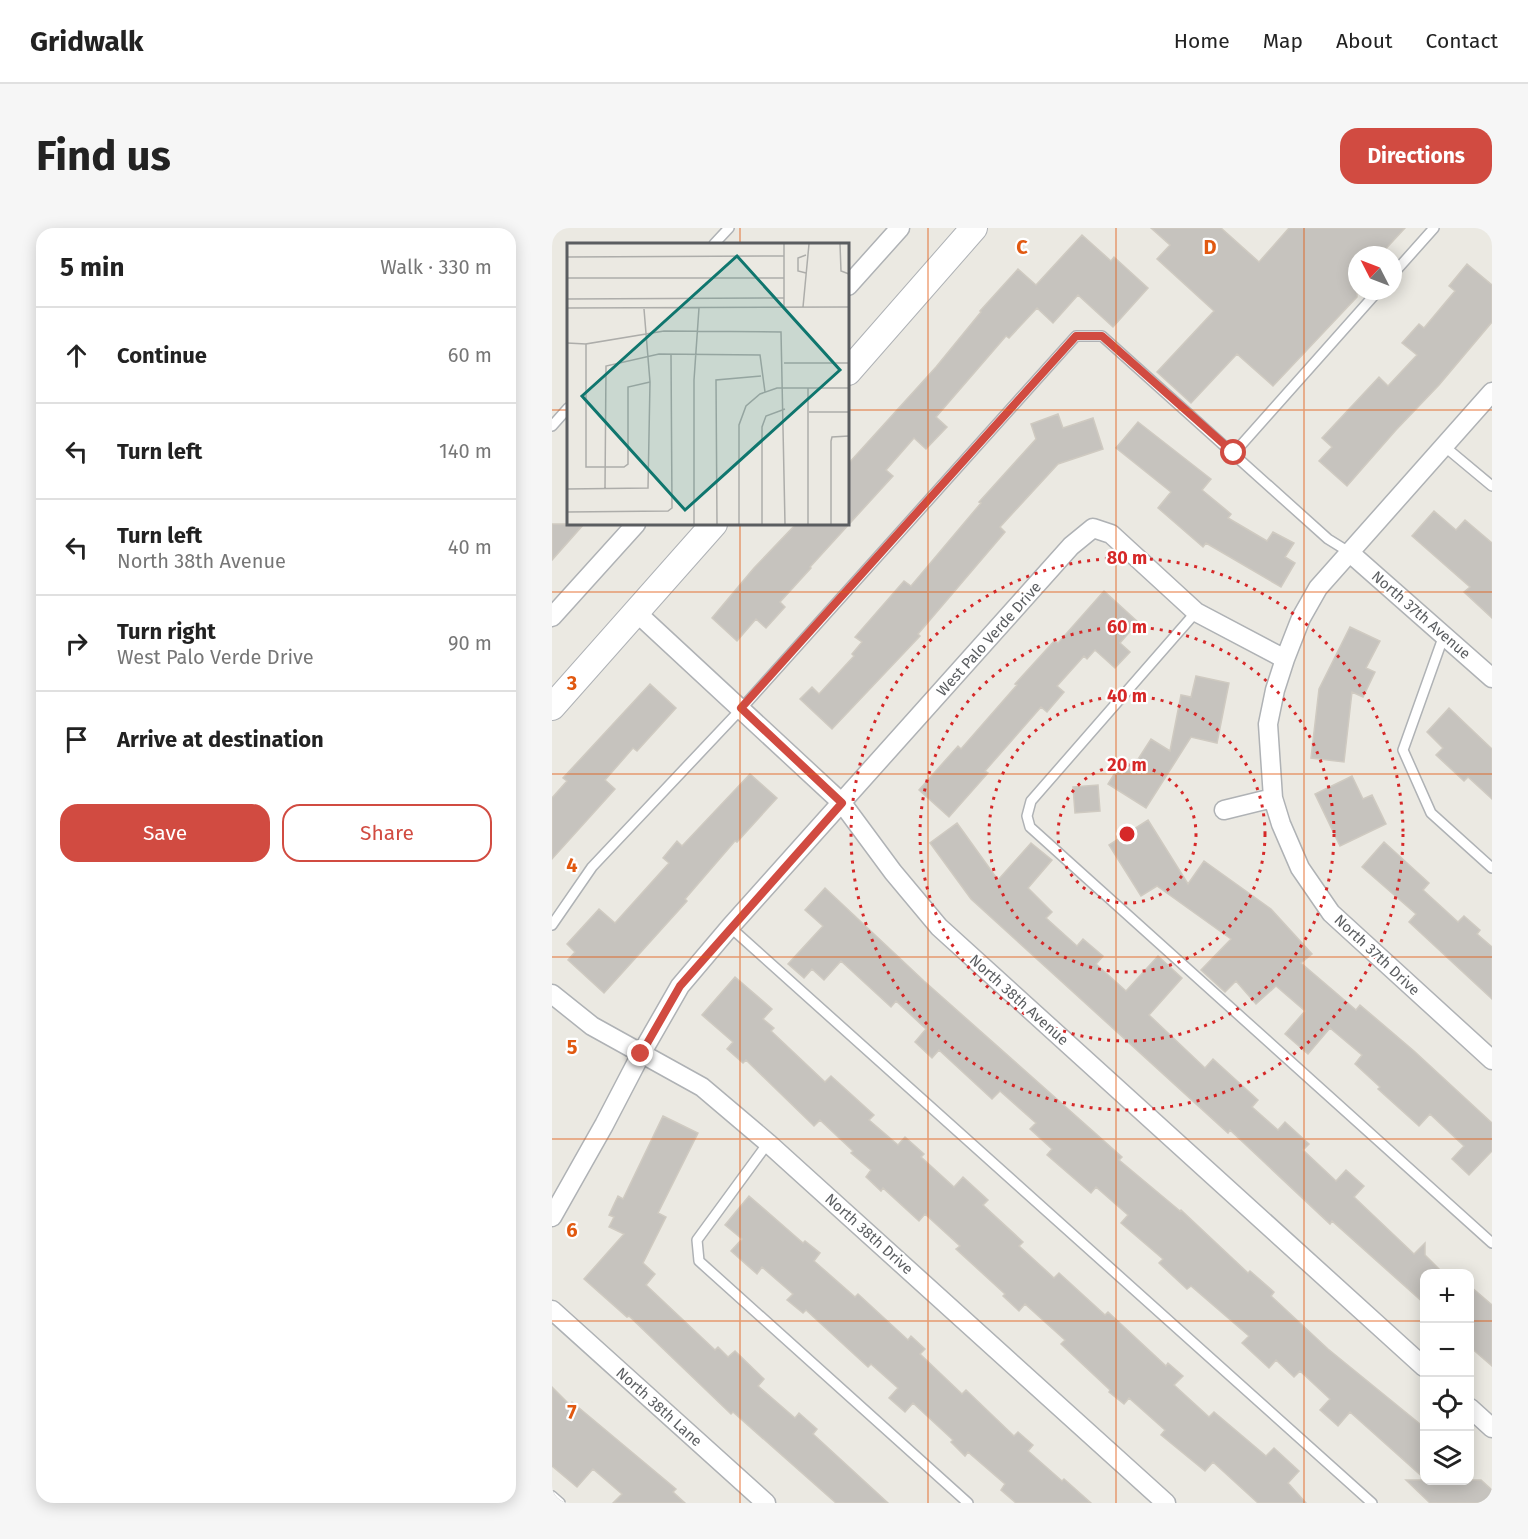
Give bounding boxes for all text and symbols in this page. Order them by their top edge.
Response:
text: Gridwalk [30,25,143,58]
text: Home [1174,28,1230,54]
text: Map [1263,28,1303,54]
text: About [1336,28,1393,54]
text: Contact [1426,28,1498,54]
button: Directions [1340,128,1492,184]
text: Find us [36,131,171,181]
text: C [1016,235,1028,259]
text: D [1203,235,1217,259]
inset map [567,243,849,525]
north arrow [1348,246,1402,300]
text: 5 min [60,252,124,283]
text: Walk · 330 m [380,255,492,279]
icon: ahead [60,339,93,372]
text: Continue [117,342,207,369]
text: 60 m [448,343,492,367]
icon: left [60,435,93,468]
text: Turn left [117,438,202,465]
text: 140 m [439,439,492,463]
route start [1220,439,1246,465]
text: Turn left [117,522,202,549]
icon: left [60,531,93,564]
text: 40 m [448,535,492,559]
text: 80 m [1107,547,1147,569]
text: North 38th Avenue [117,549,286,573]
street label: North 37th Avenue [1368,567,1474,663]
street label: West Palo Verde Drive [933,578,1045,700]
text: 60 m [1107,616,1147,638]
text: Turn right [117,618,216,645]
icon: right [60,627,93,660]
text: 90 m [448,631,492,655]
text: West Palo Verde Drive [117,645,314,669]
text: 3 [566,671,577,695]
text: 40 m [1107,685,1147,707]
icon: arrive [60,723,93,756]
text: Arrive at destination [117,726,324,753]
text: 20 m [1107,754,1147,776]
button: Save [60,804,270,862]
button: Share [282,804,492,862]
centre of rings [1117,824,1137,844]
text: 4 [566,853,578,877]
street label: North 37th Drive [1330,911,1424,999]
street label: North 38th Avenue [966,951,1072,1049]
text: 5 [567,1035,578,1059]
route end [627,1040,653,1066]
street label: North 38th Drive [821,1190,917,1278]
text: 6 [566,1218,578,1242]
map controls [1420,1269,1474,1485]
button: + [1420,1269,1474,1323]
button: − [1420,1323,1474,1377]
street label: North 38th Lane [612,1364,706,1450]
button: locate [1420,1377,1474,1431]
text: 7 [567,1400,577,1424]
button: layers [1420,1431,1474,1485]

